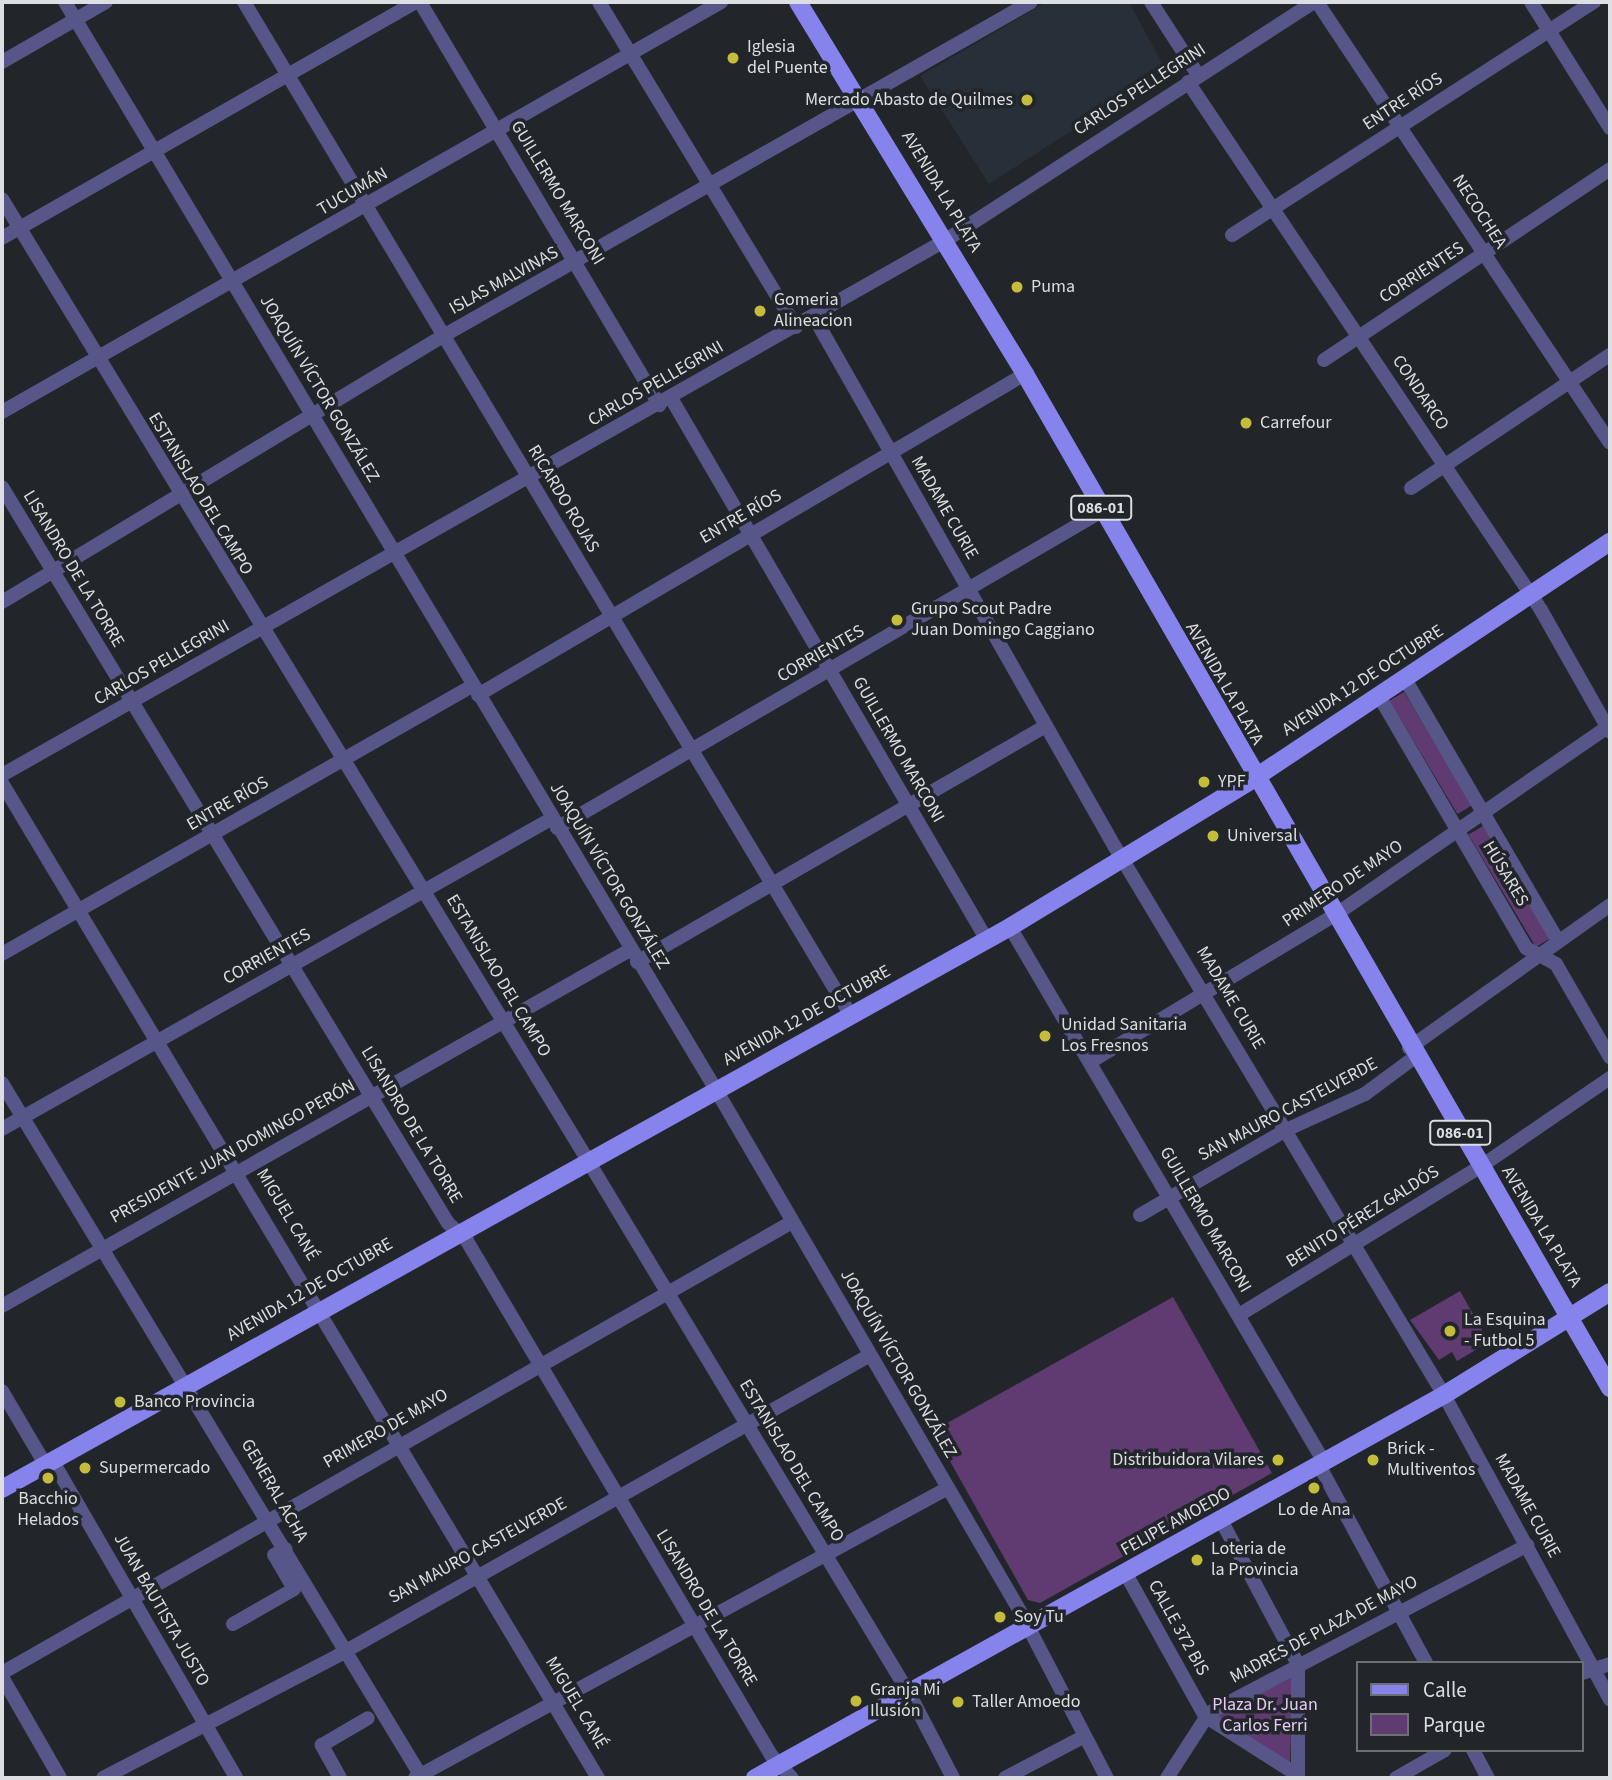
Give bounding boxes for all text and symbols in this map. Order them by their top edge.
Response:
place label: Iglesia del Puente [747,37,828,80]
street label: CARLOS PELLEGRINI [1070,39,1210,141]
marker: Iglesia del Puente [725,50,741,66]
street label: ENTRE RÍOS [1359,68,1447,136]
place label: Mercado Abasto de Quilmes [805,89,1013,111]
marker: Mercado Abasto de Quilmes [1019,92,1035,108]
street label: GUILLERMO MARCONI [505,117,609,269]
street label: AVENIDA LA PLATA [896,127,986,257]
street label: TUCUMÁN [314,163,392,221]
street label: NECOCHEA [1447,171,1511,253]
street label: CORRIENTES [1376,238,1468,308]
street label: ISLAS MALVINAS [446,242,562,320]
place label: Puma [1031,276,1075,298]
marker: Puma [1009,279,1025,295]
place label: Gomeria Alineacion [774,290,853,332]
street label: JOAQUÍN VÍCTOR GONZÁLEZ [254,291,384,487]
marker: Gomeria Alineacion [752,303,768,319]
street label: CARLOS PELLEGRINI [584,336,728,432]
street label: CONDARCO [1387,351,1453,435]
street label: ESTANISLAO DEL CAMPO [143,409,257,579]
place label: Carrefour [1260,412,1331,434]
marker: Carrefour [1238,415,1254,431]
street label: RICARDO ROJAS [522,441,604,557]
street label: MADAME CURIE [906,452,982,564]
street label: ENTRE RÍOS [696,485,786,549]
street label: LISANDRO DE LA TORRE [18,487,128,651]
road number: 086-01 [1070,495,1132,520]
place label: Grupo Scout Padre Juan Domingo Caggiano [911,599,1095,642]
marker: Grupo Scout Padre Juan Domingo Caggiano [889,612,905,628]
street label: CARLOS PELLEGRINI [90,615,234,711]
street label: AVENIDA LA PLATA [1180,619,1268,749]
street label: CORRIENTES [774,620,868,688]
street label: AVENIDA 12 DE OCTUBRE [1278,621,1448,741]
street label: GUILLERMO MARCONI [848,673,948,827]
place label: YPF [1218,771,1246,793]
street label: ENTRE RÍOS [183,772,273,836]
marker: YPF [1196,774,1212,790]
street label: JOAQUÍN VÍCTOR GONZÁLEZ [544,778,674,974]
place label: Universal [1227,825,1298,847]
marker: Universal [1205,828,1221,844]
street label: PRIMERO DE MAYO [1279,836,1407,932]
street label: HÚSARES [1477,838,1533,910]
street label: ESTANISLAO DEL CAMPO [441,891,555,1061]
street label: CORRIENTES [219,924,315,990]
street label: MADAME CURIE [1191,943,1269,1053]
street label: AVENIDA 12 DE OCTUBRE [720,961,894,1071]
place label: Unidad Sanitaria Los Fresnos [1061,1015,1187,1058]
marker: Unidad Sanitaria Los Fresnos [1035,1026,1055,1046]
street label: LISANDRO DE LA TORRE [356,1043,466,1207]
street label: SAN MAURO CASTELVERDE [1195,1054,1381,1166]
street label: PRESIDENTE JUAN DOMINGO PERÓN [107,1075,359,1229]
road number: 086-01 [1428,1120,1492,1146]
street label: GUILLERMO MARCONI [1155,1143,1255,1297]
street label: BENITO PÉREZ GALDÓS [1283,1161,1443,1273]
street label: AVENIDA LA PLATA [1496,1162,1586,1292]
street label: MIGUEL CANÉ [251,1165,323,1265]
street label: AVENIDA 12 DE OCTUBRE [223,1234,397,1346]
street label: JOAQUÍN VÍCTOR GONZÁLEZ [835,1266,961,1462]
place label: La Esquina - Futbol 5 [1464,1310,1546,1352]
marker: La Esquina - Futbol 5 [1442,1323,1458,1339]
street label: ESTANISLAO DEL CAMPO [734,1376,848,1546]
street label: PRIMERO DE MAYO [320,1385,452,1473]
place label: Banco Provincia [134,1391,255,1413]
marker: Banco Provincia [112,1394,128,1410]
street label: GENERAL ACHA [236,1436,312,1546]
place label: Brick - Multiventos [1387,1439,1475,1482]
place label: Distribuidora Vilares [1112,1449,1264,1471]
street label: MADAME CURIE [1489,1450,1565,1562]
marker: Distribuidora Vilares [1270,1452,1286,1468]
marker: Brick - Multiventos [1365,1452,1381,1468]
place label: Supermercado [99,1457,210,1479]
marker: Supermercado [77,1460,93,1476]
marker: Bacchio Helados [40,1470,56,1486]
marker: Lo de Ana [1306,1480,1322,1496]
street label: FELIPE AMOEDO [1117,1483,1235,1561]
place label: Bacchio Helados [17,1489,79,1532]
street label: SAN MAURO CASTELVERDE [385,1493,571,1609]
place label: Lo de Ana [1277,1499,1351,1521]
street label: LISANDRO DE LA TORRE [651,1526,761,1690]
street label: JUAN BAUTISTA JUSTO [108,1530,214,1690]
place label: Loteria de la Provincia [1211,1539,1299,1582]
marker: Loteria de la Provincia [1189,1552,1205,1568]
street label: MADRES DE PLAZA DE MAYO [1226,1571,1422,1689]
street label: CALLE 372 BIS [1143,1576,1213,1680]
place label: Soy Tu [1014,1606,1064,1628]
marker: Soy Tu [992,1609,1008,1625]
street label: MIGUEL CANÉ [540,1653,612,1753]
legend [1356,1661,1584,1752]
text: Calle [1423,1675,1467,1705]
place label: Granja Mi Ilusión [870,1680,940,1722]
place label: Taller Amoedo [972,1691,1080,1713]
marker: Granja Mi Ilusión [848,1693,864,1709]
marker: Taller Amoedo [950,1694,966,1710]
park label: Plaza Dr. Juan Carlos Ferri [1212,1695,1318,1738]
text: Parque [1423,1710,1485,1740]

